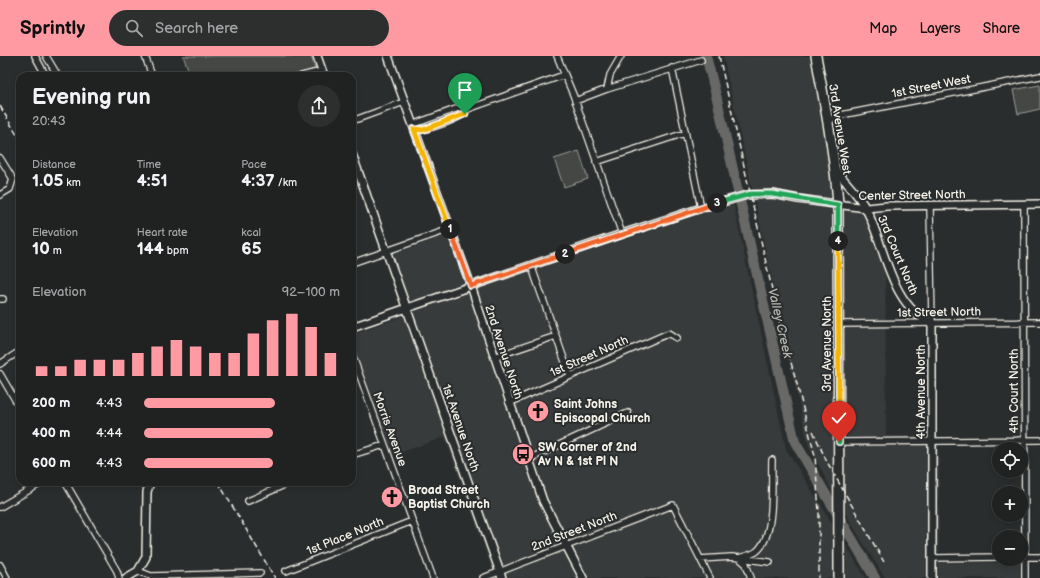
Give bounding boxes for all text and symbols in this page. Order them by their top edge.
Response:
search box [109,10,389,46]
text: Sprintly [20,17,85,40]
icon: search [123,17,145,39]
text: Search here [155,19,238,38]
text: Map [869,20,897,37]
text: Layers [919,20,961,37]
text: Share [983,20,1020,37]
street label: 1st Street West [890,71,972,101]
pin [448,73,482,114]
icon: arrive [454,79,476,101]
street label: 3rd Avenue West [825,83,854,176]
text: Evening run [32,84,151,111]
button: share [298,85,340,127]
text: 20:43 [32,113,66,129]
text: Distance [32,158,76,171]
text: Time [137,158,161,171]
text: Pace [241,158,266,171]
text: 1.05 [32,171,63,191]
text: 4:51 [137,171,168,191]
text: 4:37 [241,171,275,191]
text: km [63,176,81,189]
text: /km [275,176,297,189]
street label: Center Street North [858,187,966,204]
pin: 3 [707,193,727,213]
text: 3 [714,196,720,209]
street label: 3rd Court North [874,213,921,298]
pin: 1 [440,219,460,239]
text: 1 [448,222,452,235]
text: Elevation [32,226,78,239]
text: Heart rate [137,226,187,239]
text: kcal [241,226,261,239]
pin: 4 [828,231,848,251]
text: 4 [835,234,841,247]
text: 10 [32,239,50,259]
text: 144 [137,239,164,259]
text: 65 [241,239,261,259]
text: m [50,244,62,257]
text: bpm [164,244,188,257]
pin: 2 [555,244,575,264]
text: 2 [562,247,568,260]
text: Elevation [32,284,86,300]
text: 92–100 m [282,284,340,300]
water label: Valley Creek [764,286,796,361]
street label: 3rd Avenue North [820,296,835,392]
street label: 2nd Avenue North [481,303,526,401]
street label: 1st Street North [897,304,982,321]
street label: 1st Street North [548,332,631,380]
street label: 4th Avenue North [914,344,929,440]
street label: 4th Court North [1007,348,1022,433]
street label: 1st Avenue North [439,382,483,474]
street label: Morris Avenue [369,390,410,468]
text: 200 m [32,395,70,411]
text: 4:43 [96,395,122,411]
place label: Saint Johns Episcopal Church [554,397,650,426]
church icon: Saint Johns Episcopal Church [525,398,551,424]
pin [822,401,856,442]
icon: check [828,407,850,429]
text: 400 m [32,425,70,441]
text: 4:44 [96,425,122,441]
place label: SW Corner of 2nd Av N & 1st Pl N [537,440,637,469]
bus stop icon: SW Corner of 2nd Av N & 1st Pl N [510,441,536,467]
map controls [992,442,1028,566]
button: locate [992,442,1028,478]
text: 600 m [32,455,71,471]
text: 4:43 [96,455,122,471]
place label: Broad Street Baptist Church [408,483,490,512]
church icon: Broad Street Baptist Church [379,484,405,510]
button: + [992,486,1028,522]
street label: 2nd Street North [529,508,619,555]
street label: 1st Place North [304,514,386,559]
button: − [992,530,1028,566]

